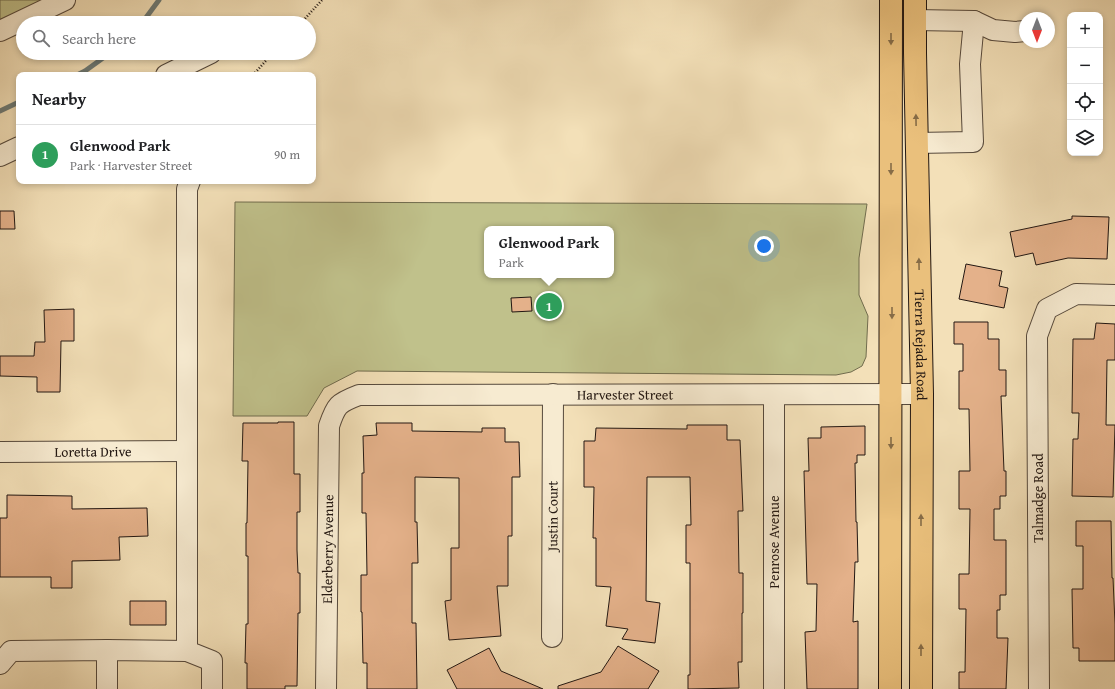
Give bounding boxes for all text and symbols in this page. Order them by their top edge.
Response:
north arrow [1019,12,1055,48]
map controls [1067,12,1103,156]
button: + [1067,12,1103,48]
search box [16,16,316,60]
icon: search [30,27,52,49]
text: Search here [62,28,136,49]
one-way arrow [888,33,894,46]
button: − [1067,48,1103,84]
button: locate [1067,84,1103,120]
text: Nearby [32,86,86,111]
one-way arrow [913,113,919,126]
button: layers [1067,120,1103,156]
text: Glenwood Park [70,135,170,156]
text: 1 [42,145,48,164]
text: 90 m [274,145,300,164]
text: Park · Harvester Street [70,156,192,175]
one-way arrow [888,163,894,176]
popup [484,226,614,278]
text: Glenwood Park [499,232,599,253]
your location [754,236,774,256]
text: Park [499,253,524,272]
one-way arrow [916,257,922,270]
street label: Tierra Rejada Road [910,289,932,401]
pin: 1 [536,291,562,321]
one-way arrow [889,307,895,320]
street label: Harvester Street [577,384,673,405]
one-way arrow [888,437,895,449]
street label: Loretta Drive [54,441,132,462]
street label: Talmadge Road [1028,453,1048,543]
street label: Justin Court [542,481,563,553]
street label: Elderberry Avenue [317,494,338,604]
street label: Penrose Avenue [764,495,784,588]
one-way arrow [918,513,924,526]
one-way arrow [918,643,924,656]

